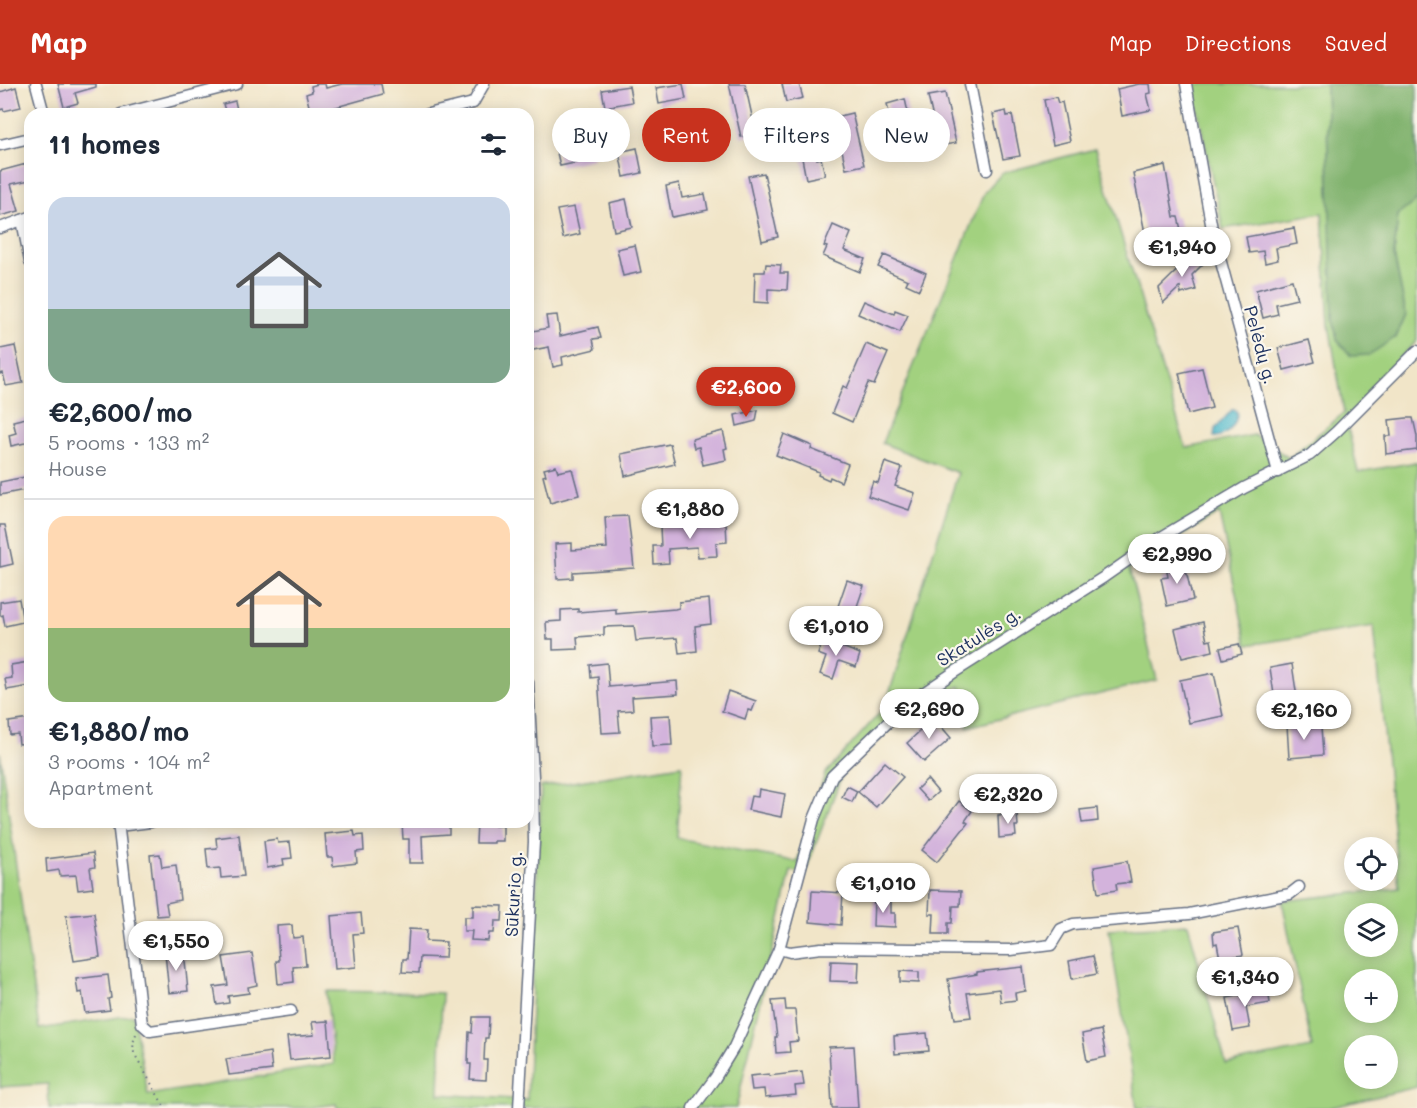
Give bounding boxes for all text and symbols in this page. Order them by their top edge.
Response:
text: Map [30,24,87,60]
text: Map [1109,29,1152,56]
text: Directions [1185,29,1292,56]
text: Saved [1325,29,1387,56]
chip: Buy [552,108,630,162]
chip: Rent [642,108,731,162]
chip: Filters [743,108,851,162]
chip: New [863,108,950,162]
text: 11 homes [48,127,161,161]
icon: filters [477,128,510,161]
pin: €1,940 [1133,227,1231,278]
text: €1,940 [1148,233,1216,259]
icon: home [225,236,333,344]
street label: Pelėdų g. [1239,303,1283,387]
pin: €2,600 [697,367,795,418]
text: €2,600 [710,373,782,399]
text: €2,600/mo [48,395,192,429]
text: 5 rooms · 133 m² [48,429,209,455]
text: House [48,455,107,481]
pin: €1,880 [641,489,739,540]
text: €1,880 [656,495,724,521]
pin: €2,990 [1128,534,1226,585]
text: €2,990 [1142,540,1212,566]
icon: home [225,555,333,663]
street label: Skatulės g. [932,601,1025,671]
pin: €1,010 [787,606,885,657]
text: €1,010 [803,612,869,638]
pin: €2,690 [880,689,978,740]
pin: €2,160 [1255,690,1353,741]
text: €2,690 [894,695,964,721]
text: €2,160 [1270,696,1338,722]
text: €1,880/mo [48,714,189,748]
text: 3 rooms · 104 m² [48,748,210,774]
text: Apartment [48,774,154,800]
pin: €2,320 [959,774,1057,825]
text: €2,320 [973,780,1043,806]
map controls [1344,837,1398,1089]
button: locate [1344,837,1398,891]
street label: Sūkurio g. [499,850,527,938]
pin: €1,010 [834,863,932,914]
text: €1,010 [850,869,916,895]
button: layers [1344,903,1398,957]
pin: €1,550 [127,921,225,972]
text: €1,550 [142,927,210,953]
pin: €1,340 [1196,957,1294,1008]
text: €1,340 [1211,963,1279,989]
button: + [1344,969,1398,1023]
button: − [1344,1035,1398,1089]

